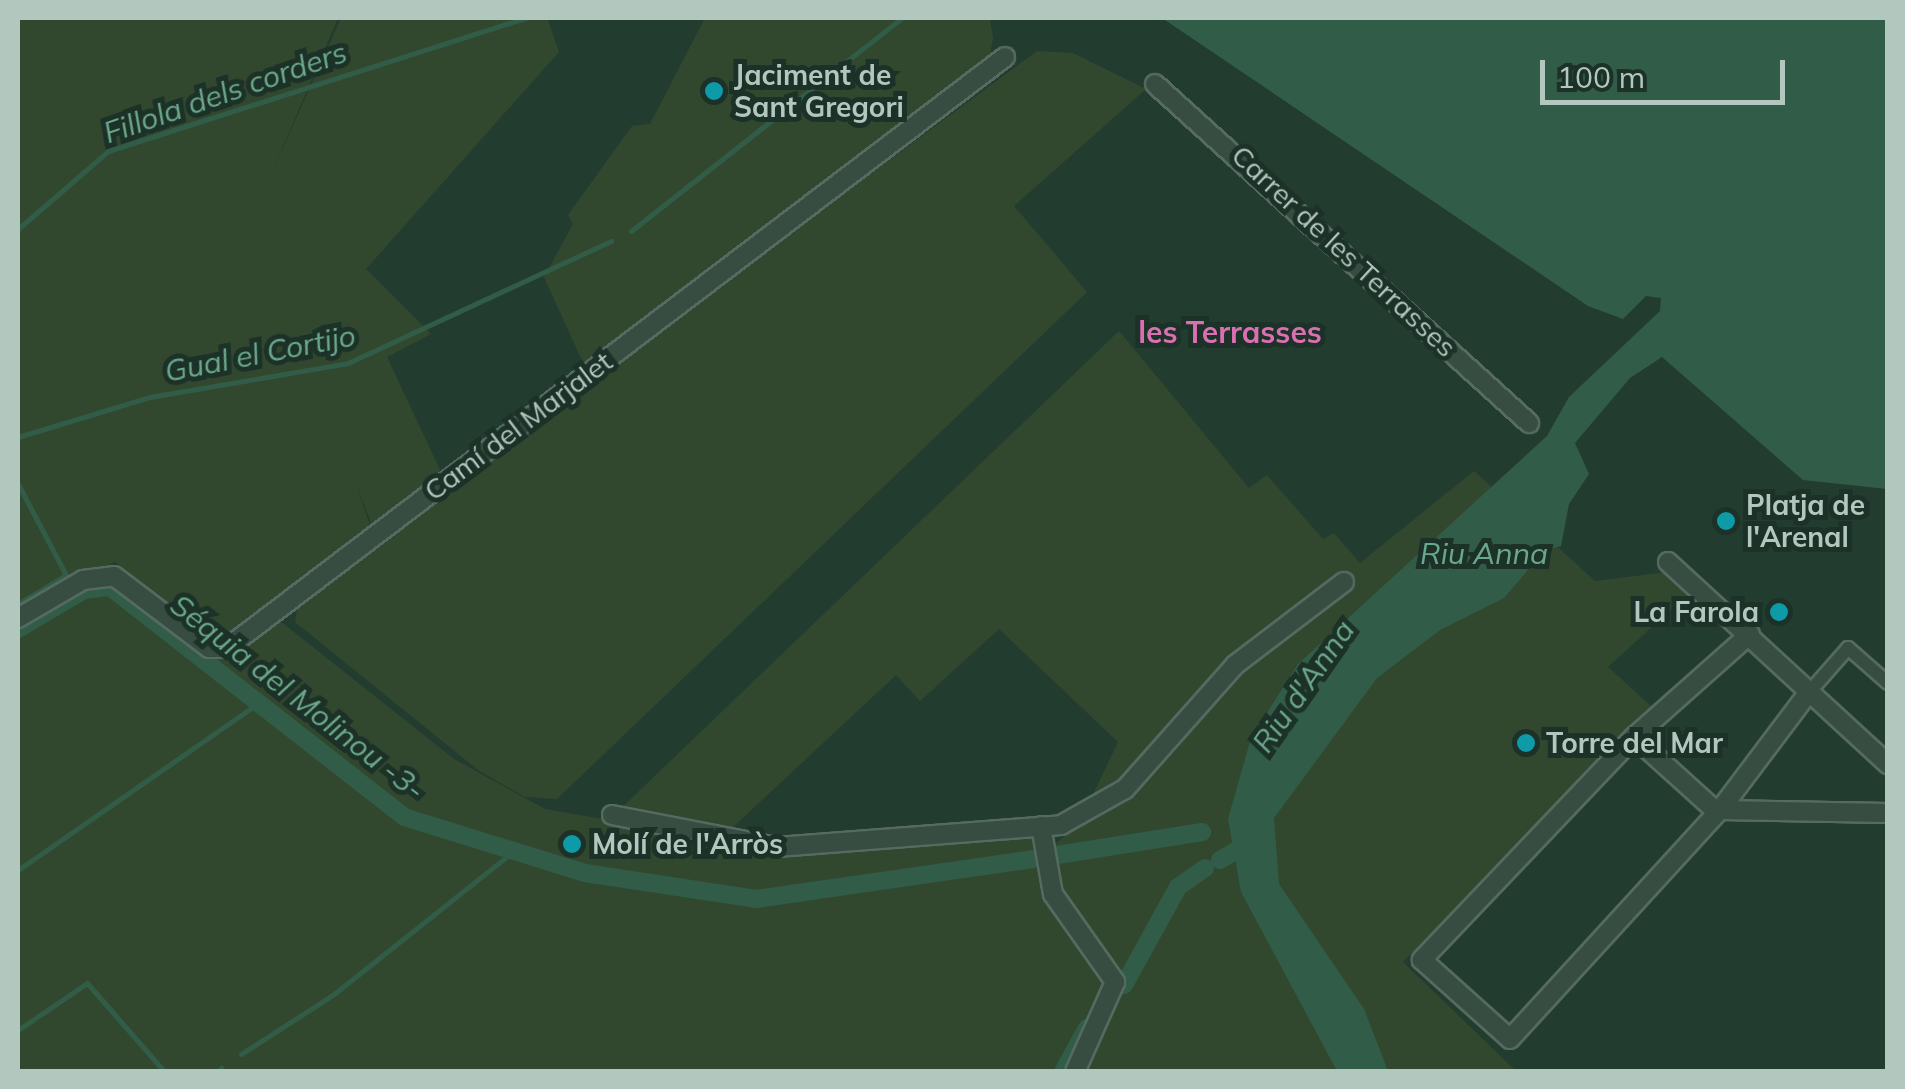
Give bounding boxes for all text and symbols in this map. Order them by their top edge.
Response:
water label: Fillola dels corders [99,33,351,151]
scale bar [1545,40,1790,102]
place label: Jaciment de Sant Gregori [734,58,904,124]
text: 100 m [1557,58,1645,96]
marker: Jaciment de Sant Gregori [703,80,725,102]
street label: Carrer de les Terrasses [1225,138,1463,364]
district label: les Terrasses [1138,314,1322,350]
water label: Gual el Cortijo [161,317,359,389]
street label: Camí del Marjalet [418,345,618,507]
place label: Platja de l'Arenal [1746,488,1865,554]
marker: Platja de l'Arenal [1715,510,1737,532]
water label: Riu Anna [1420,535,1548,571]
water label: Séquia del Molinou -3- [163,586,433,808]
place label: La Farola [1633,595,1759,629]
marker: La Farola [1768,601,1790,623]
water label: Riu d'Anna [1244,613,1362,759]
place label: Torre del Mar [1546,726,1723,760]
marker: Torre del Mar [1515,732,1537,754]
place label: Molí de l'Arròs [592,827,783,861]
marker: Molí de l'Arròs [561,833,583,855]

